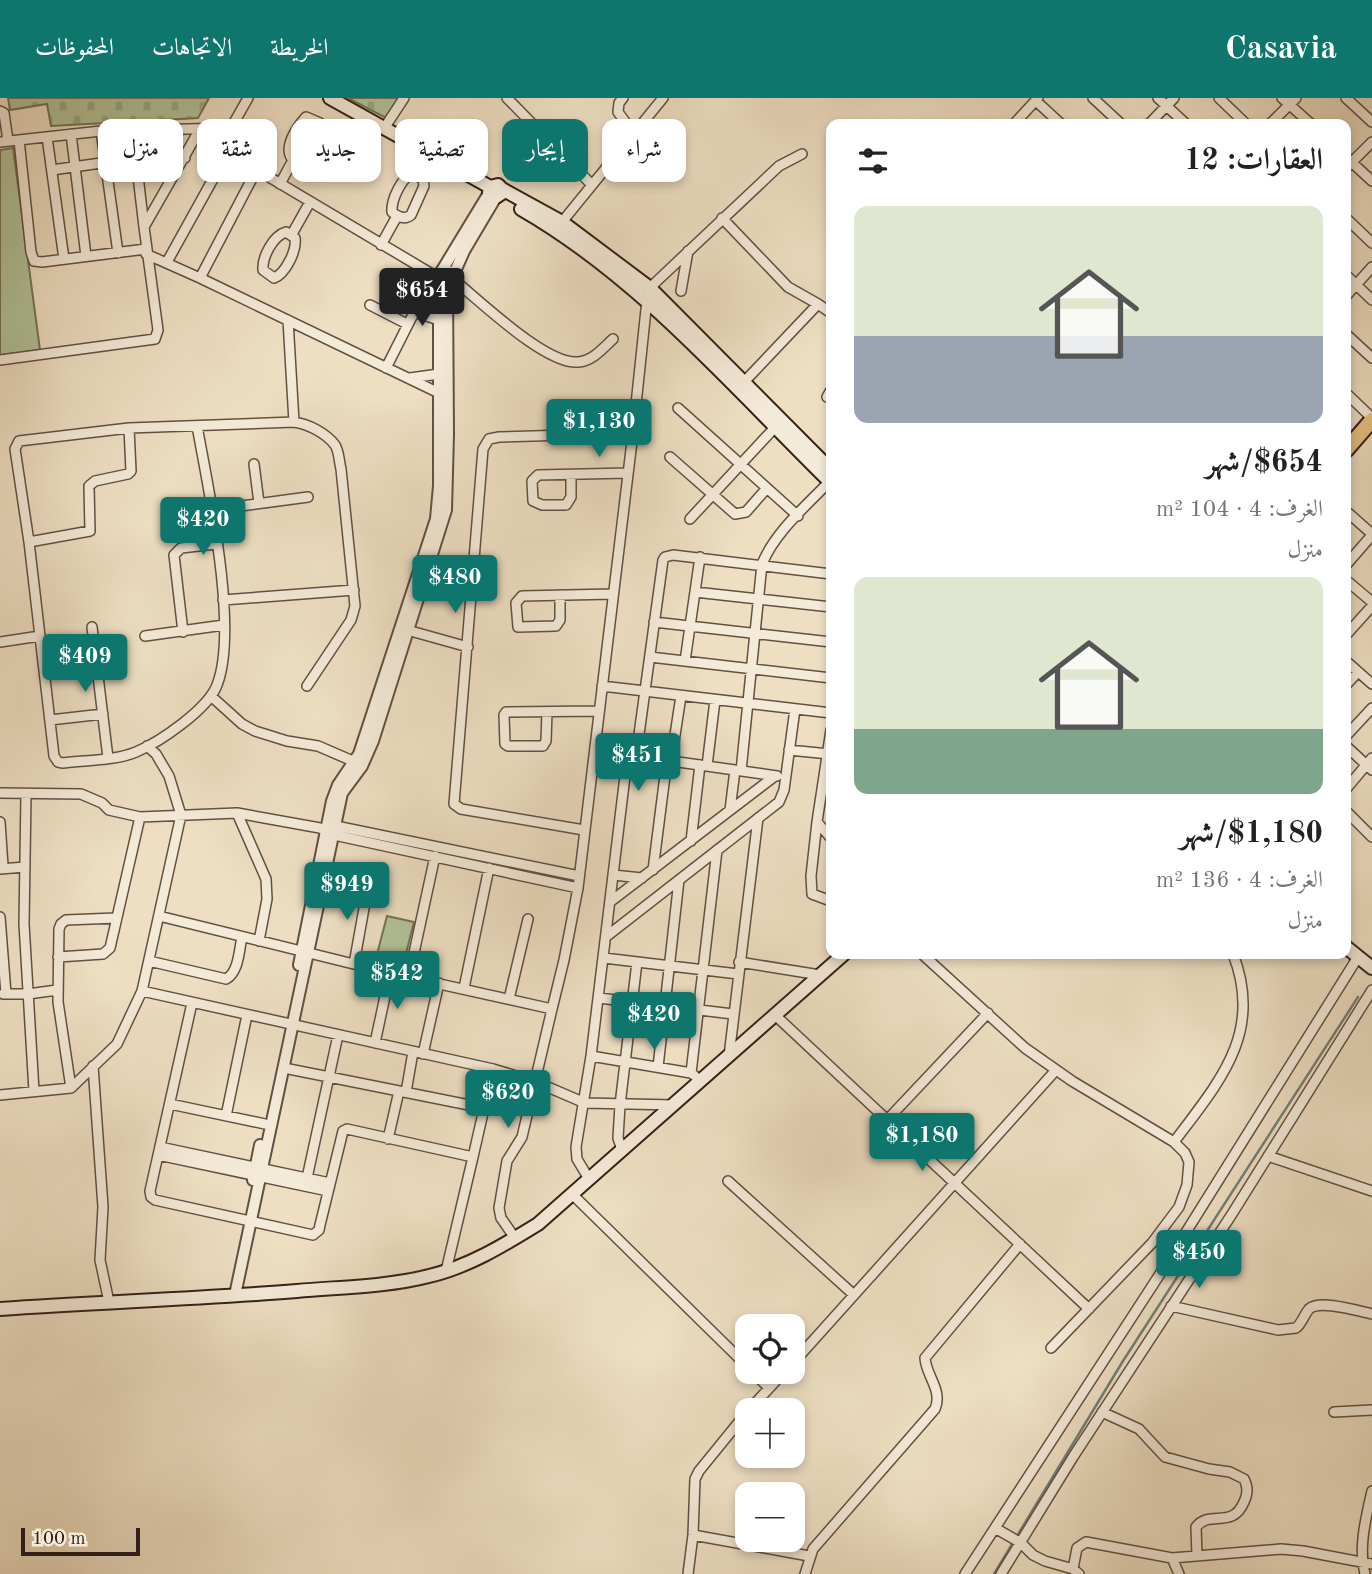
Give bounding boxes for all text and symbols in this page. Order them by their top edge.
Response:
text: Casavia [1225,33,1337,66]
text: المحفوظات [35,37,114,61]
text: الاتجاهات [152,37,232,61]
text: الخريطة [270,37,329,61]
chip: منزل [98,119,183,182]
chip: شقة [197,119,277,182]
chip: جديد [291,119,381,182]
chip: تصفية [395,119,488,182]
chip: إيجار [502,119,588,182]
chip: شراء [602,119,686,182]
icon: filters [854,142,892,180]
text: العقارات: 12 [1184,146,1323,176]
icon: home [1026,251,1152,377]
pin: $654 [381,268,463,328]
text: $654 [395,279,449,302]
pin: $1,130 [542,400,656,459]
text: $1,130 [562,410,636,433]
text: $654/شهر [1205,448,1323,478]
pin: $420 [162,498,244,557]
text: الغرف: 4 · 104 m² [1156,498,1323,521]
text: $420 [176,508,230,531]
text: منزل [1288,539,1323,562]
pin: $480 [414,556,496,615]
text: $480 [428,566,482,589]
icon: home [1026,622,1152,748]
pin: $409 [44,634,126,694]
text: $409 [58,645,112,668]
pin: $451 [597,734,679,793]
text: $451 [611,744,665,767]
text: $1,180/شهر [1180,819,1323,849]
pin: $949 [306,862,388,922]
text: الغرف: 4 · 136 m² [1156,869,1323,892]
text: $949 [320,873,374,896]
text: منزل [1288,910,1323,933]
pin: $542 [356,951,438,1011]
text: $542 [370,962,424,985]
pin: $420 [613,992,695,1052]
text: $420 [627,1003,681,1026]
pin: $620 [467,1070,549,1130]
text: $620 [481,1081,535,1104]
pin: $1,180 [865,1114,979,1173]
text: $1,180 [885,1124,959,1147]
pin: $450 [1158,1230,1240,1290]
text: $450 [1172,1241,1226,1264]
map controls [735,1314,805,1552]
button: locate [735,1314,805,1384]
button: + [735,1398,805,1468]
button: − [735,1482,805,1552]
scale bar [21,1525,140,1557]
text: 100 m [32,1530,85,1549]

